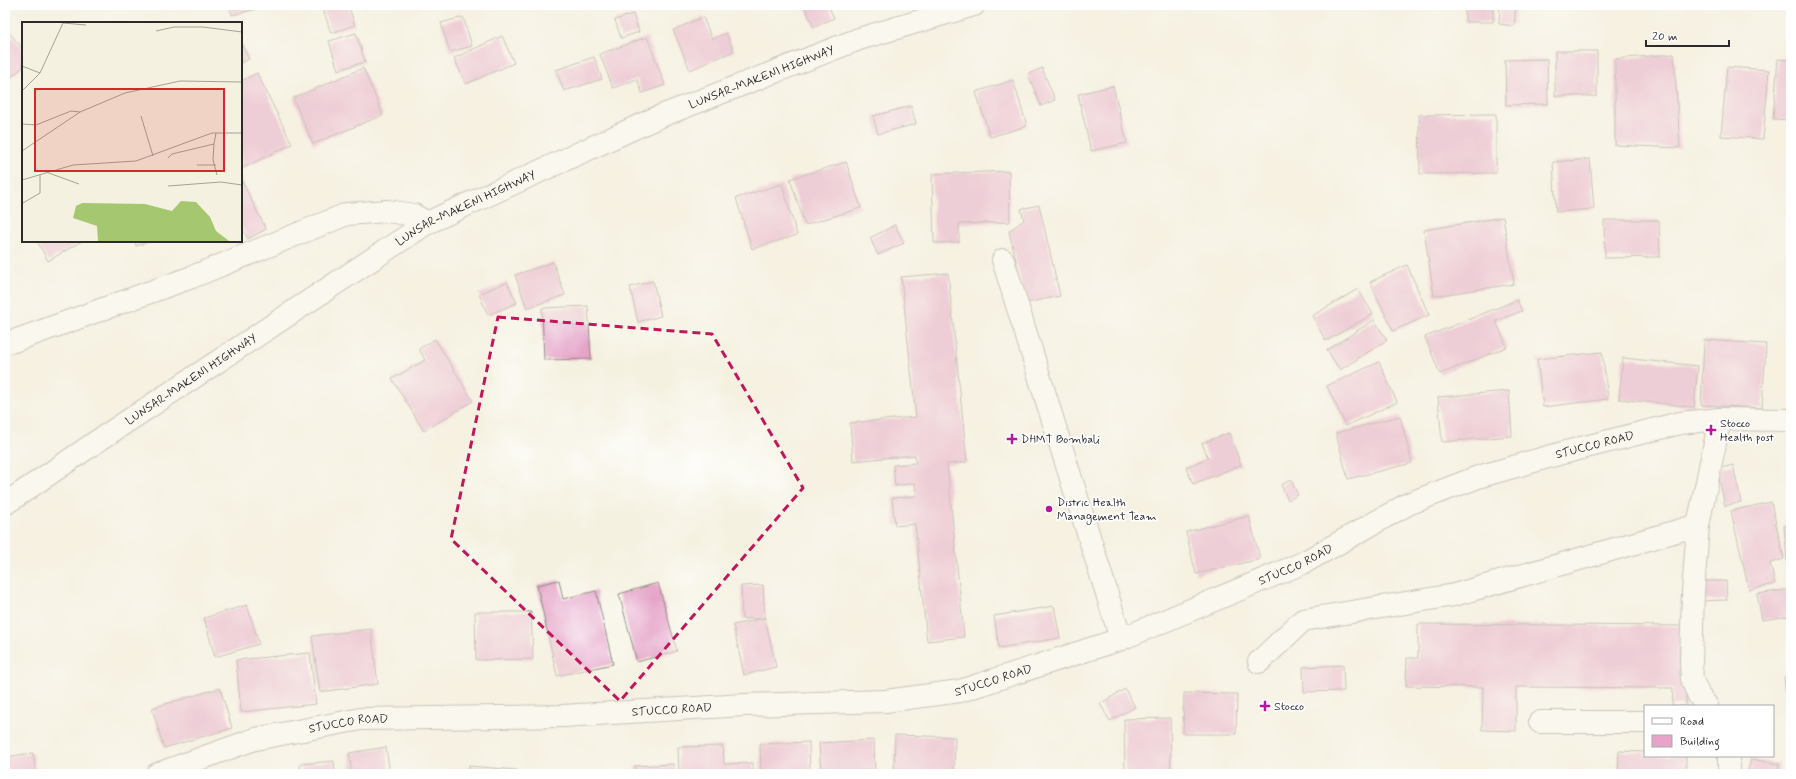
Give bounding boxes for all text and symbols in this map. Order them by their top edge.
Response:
inset map [22,22,242,242]
scale bar [1646,22,1729,48]
text: 20 m [1652,29,1678,45]
street label: LUNSAR-MAKENI HIGHWAY [687,42,837,113]
street label: LUNSAR-MAKENI HIGHWAY [393,167,539,251]
street label: LUNSAR-MAKENI HIGHWAY [123,330,261,429]
place label: Stocco Health post [1720,416,1775,446]
marker: Stocco Health post [1705,424,1717,436]
street label: STUCCO ROAD [1554,428,1636,463]
place label: DHMT Bombali [1021,432,1100,448]
marker: DHMT Bombali [1006,433,1018,445]
place label: Distric Health Management Team [1057,495,1157,525]
marker: Distric Health Management Team [1044,504,1054,514]
street label: STUCCO ROAD [1256,541,1336,590]
street label: STUCCO ROAD [954,661,1034,701]
place label: Stocco [1274,699,1304,715]
street label: STUCCO ROAD [631,700,713,721]
marker: Stocco [1259,700,1271,712]
legend [1644,705,1774,757]
street label: STUCCO ROAD [307,711,388,738]
text: Road [1680,714,1704,730]
text: Building [1680,734,1720,751]

